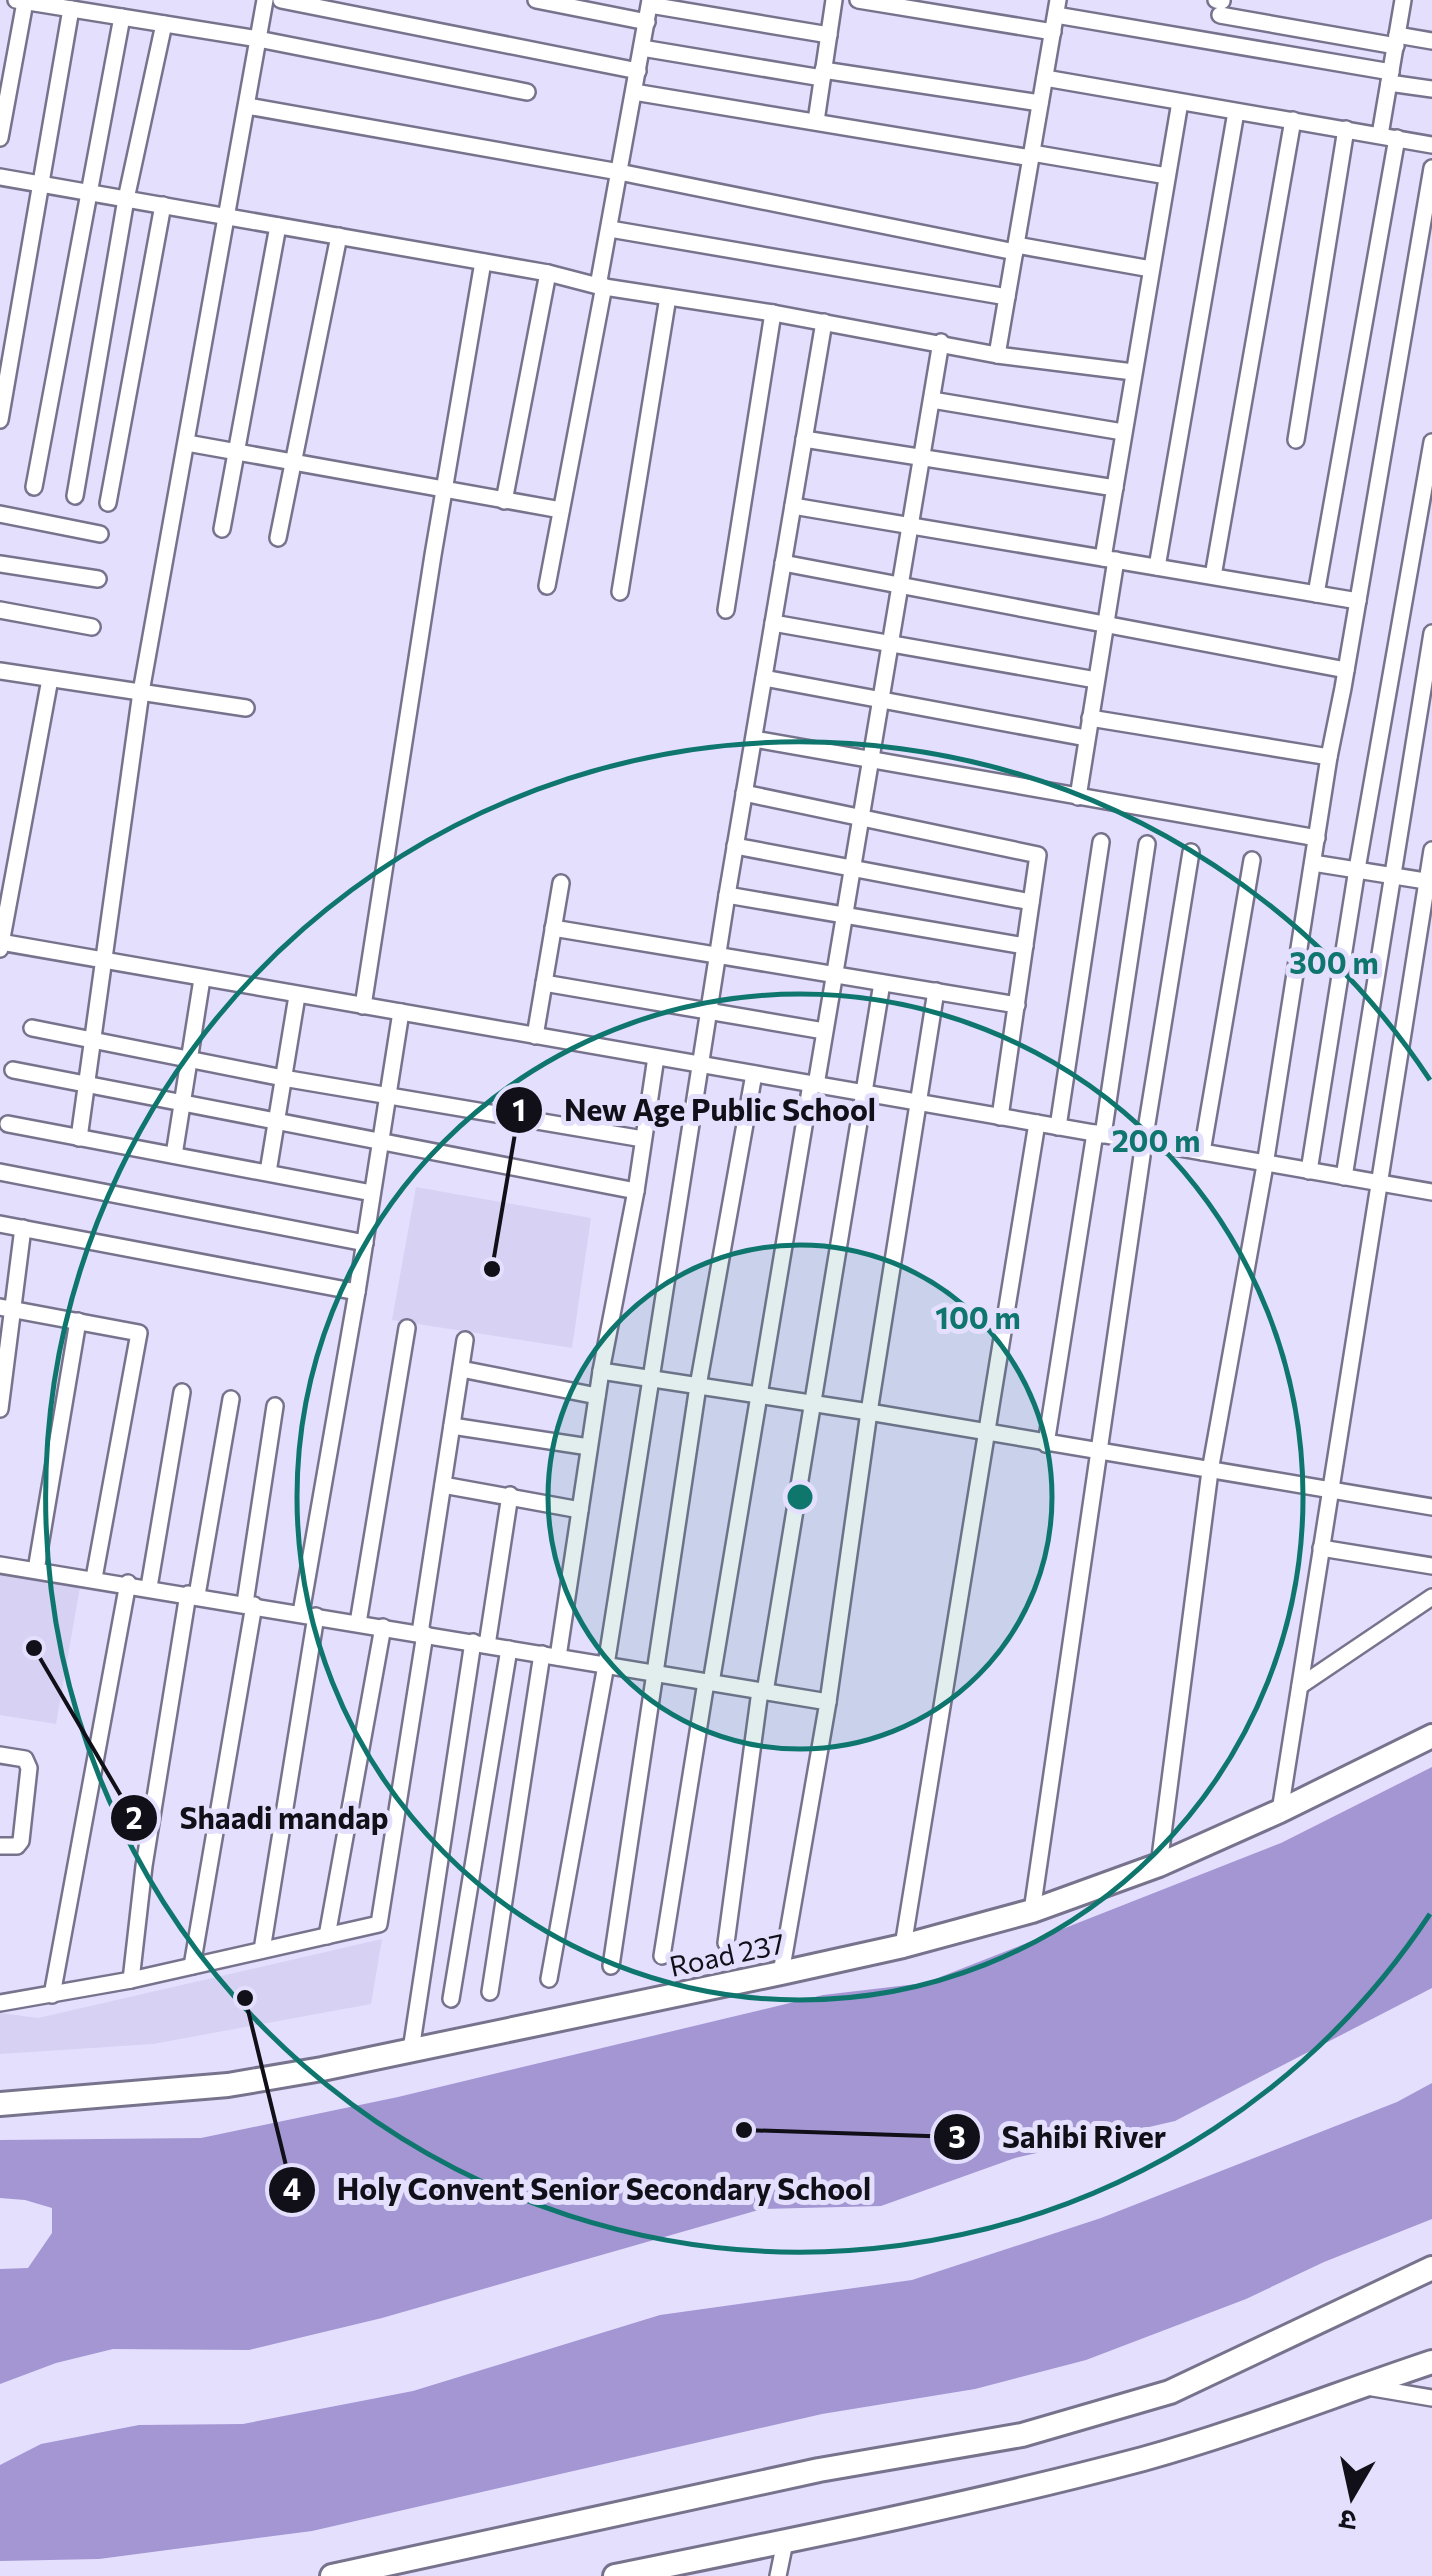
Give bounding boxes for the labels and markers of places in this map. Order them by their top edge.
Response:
callout: New Age Public School [494,1080,896,1140]
centre of rings [782,1479,818,1515]
callout: Shaadi mandap [109,1788,408,1848]
callout: Sahibi River [932,2107,1187,2167]
callout: Holy Convent Senior Secondary School [267,2160,891,2220]

